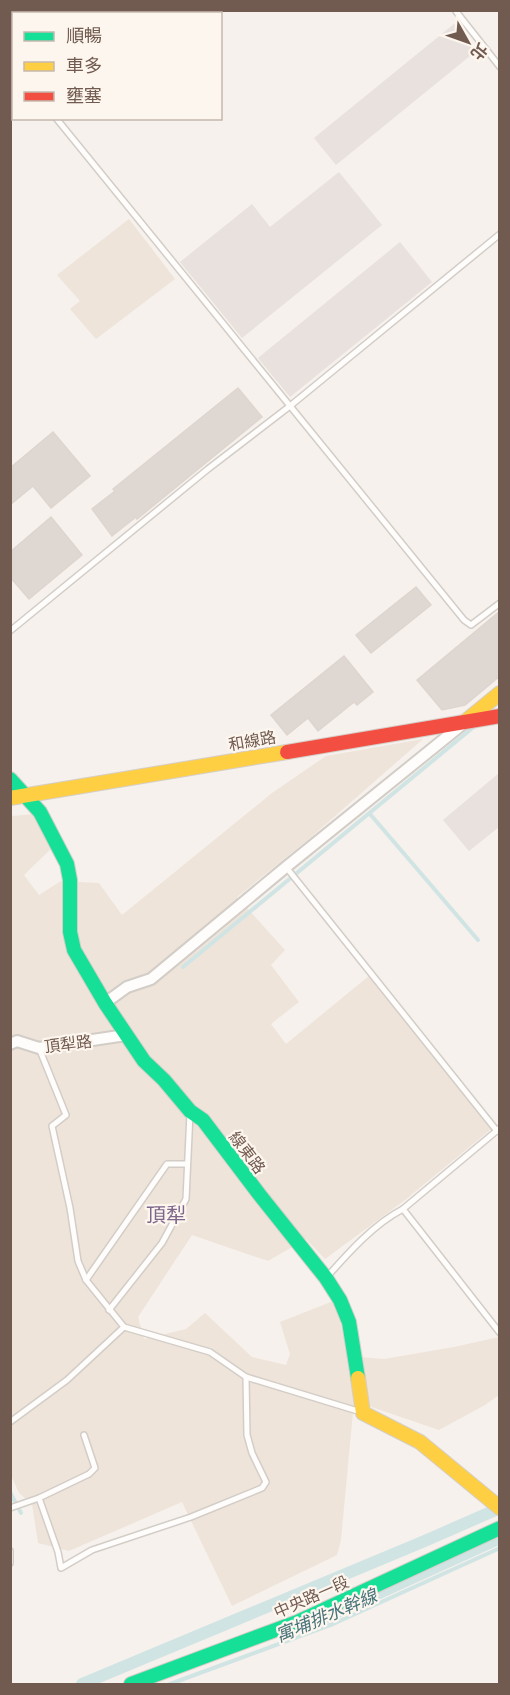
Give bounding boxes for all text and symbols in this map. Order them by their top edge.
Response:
legend [12,12,222,120]
north arrow [438,12,498,72]
text: 順暢 [66,24,102,46]
text: 北 [467,40,492,64]
text: 車多 [66,54,102,76]
text: 壅塞 [66,84,102,106]
street label: 和線路 [227,726,277,754]
street label: 頂犁路 [43,1031,93,1055]
street label: 線東路 [226,1127,270,1177]
district label: 頂犁 [146,1202,186,1226]
street label: 中央路一段 [271,1571,351,1621]
water label: 寓埔排水幹線 [272,1583,382,1646]

